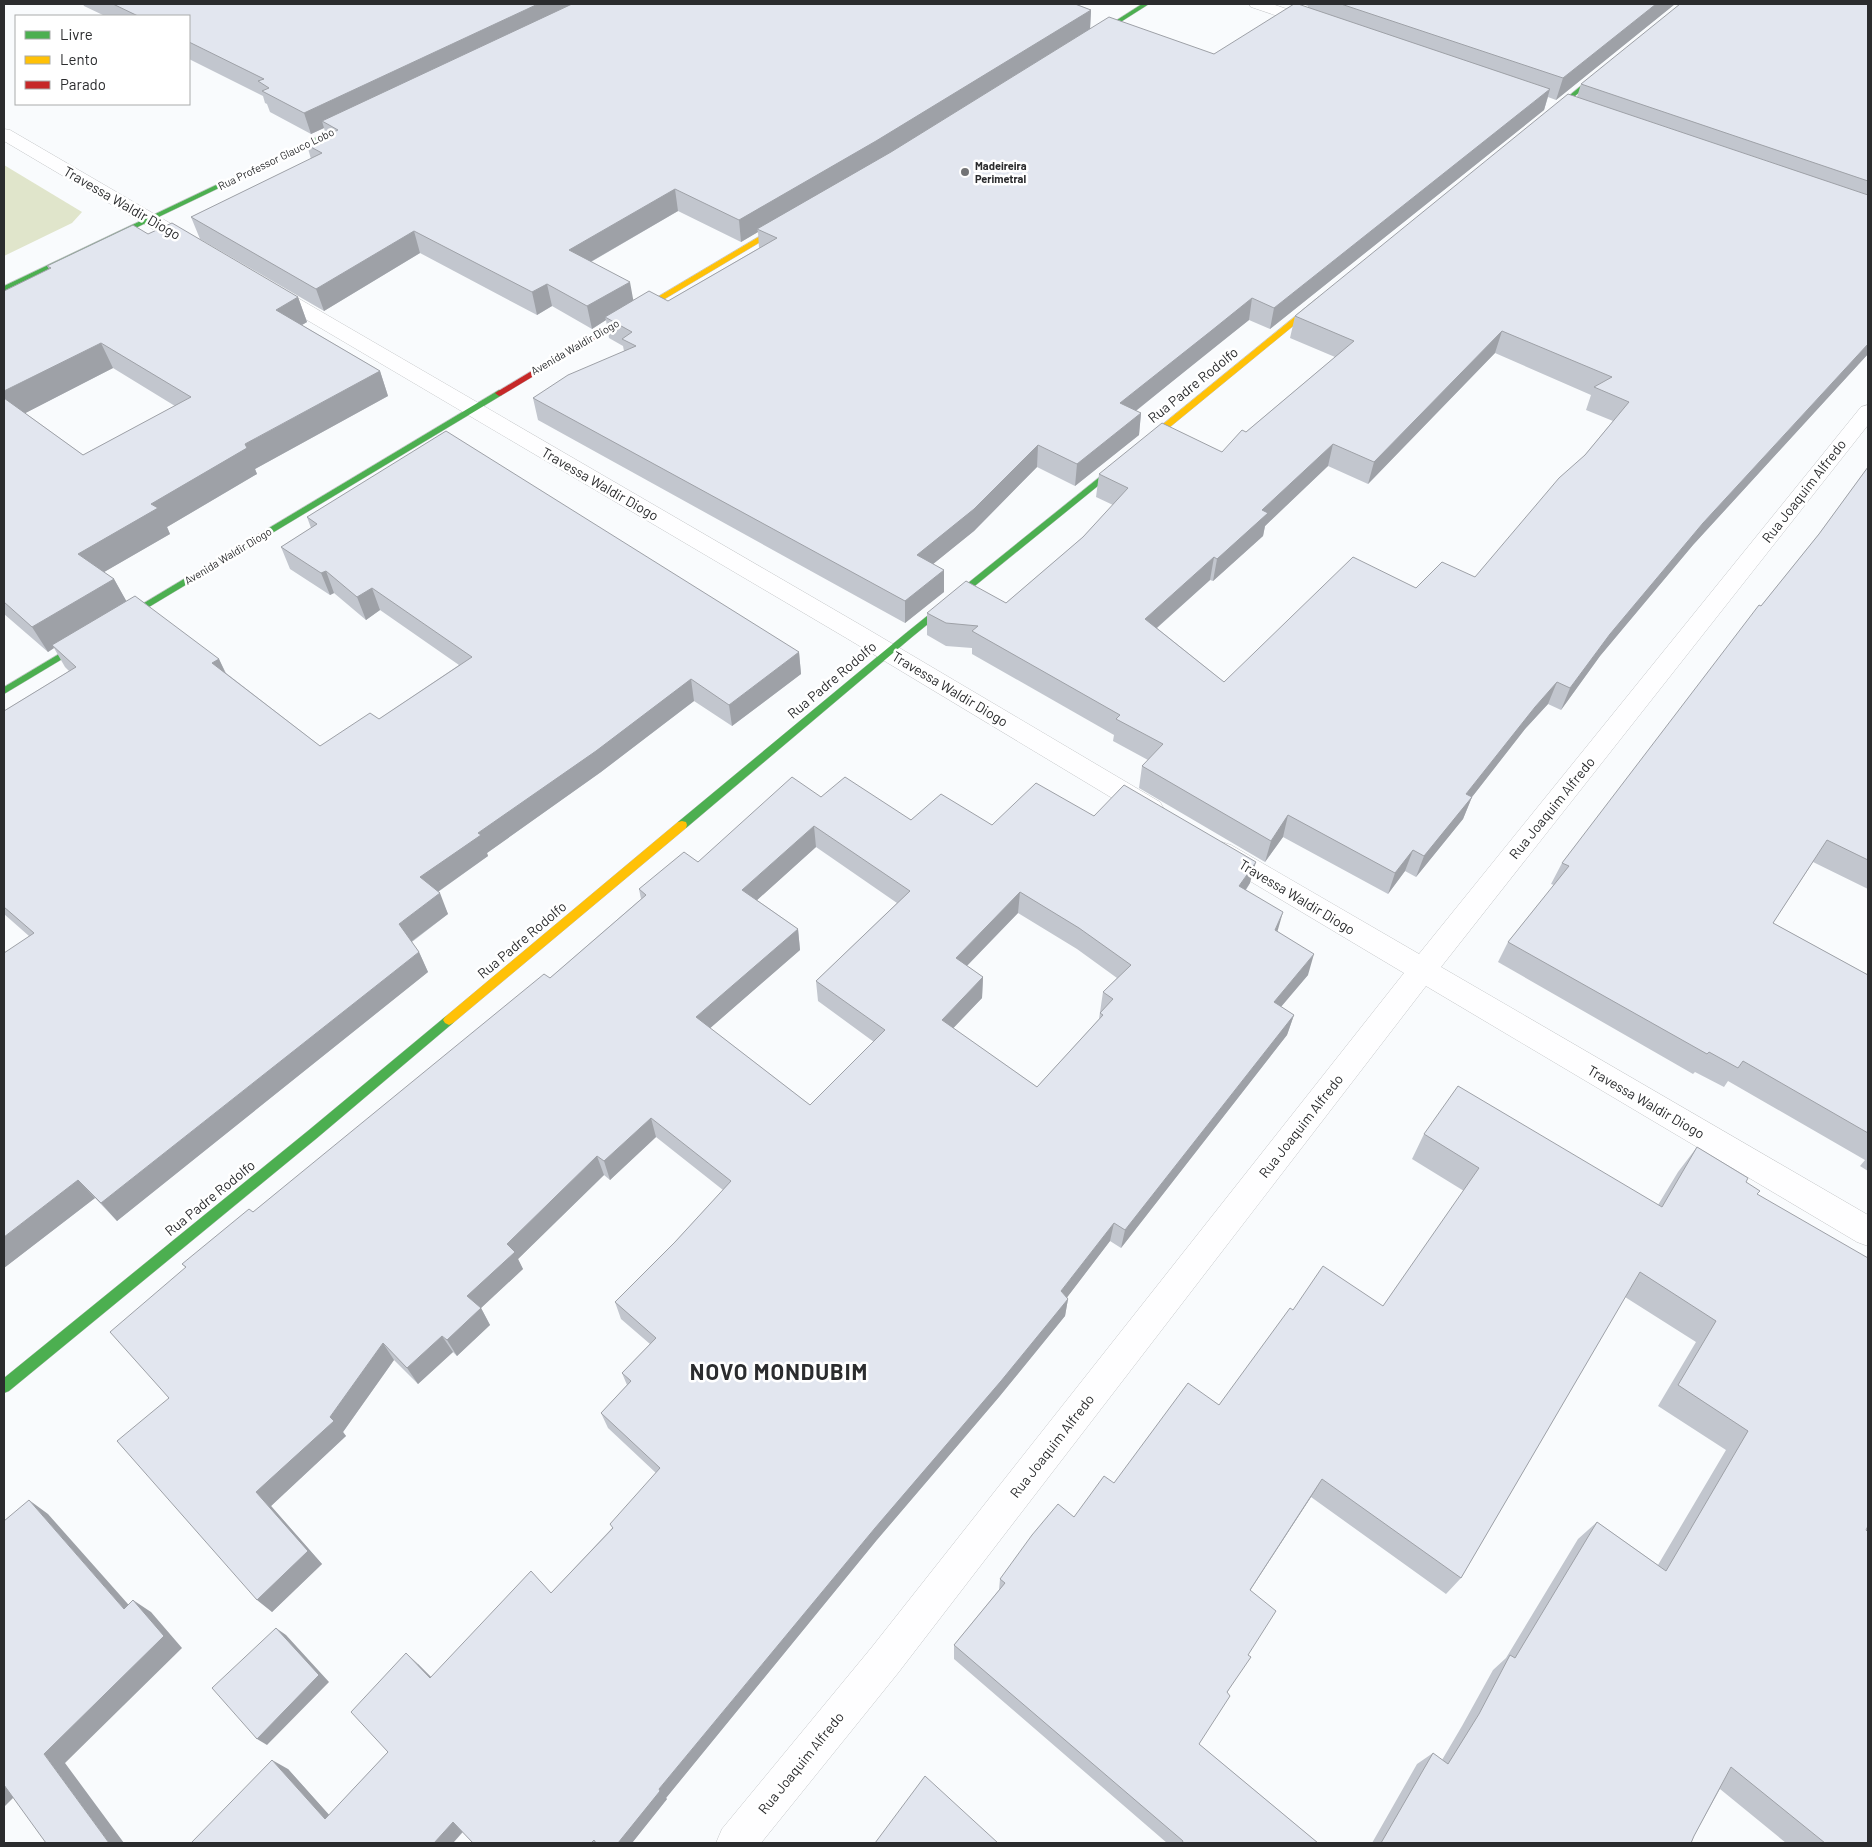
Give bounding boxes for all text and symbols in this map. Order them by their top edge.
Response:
legend [15,15,190,105]
text: Livre [60,25,93,43]
text: Lento [60,50,98,68]
text: Parado [60,75,106,93]
street label: Rua Professor Glauco Lobo [216,125,336,192]
place label: Madeireira Perimetral [975,159,1027,185]
street label: Travessa Waldir Diogo [61,162,184,243]
marker: Madeireira Perimetral [959,166,971,178]
street label: Avenida Waldir Diogo [528,316,621,377]
street label: Rua Padre Rodolfo [1144,343,1241,426]
street label: Rua Joaquim Alfredo [1758,436,1849,546]
street label: Travessa Waldir Diogo [539,443,662,524]
street label: Avenida Waldir Diogo [182,524,274,587]
street label: Rua Padre Rodolfo [784,637,880,722]
street label: Travessa Waldir Diogo [889,647,1011,730]
street label: Rua Joaquim Alfredo [1505,753,1598,862]
street label: Travessa Waldir Diogo [1236,855,1358,938]
street label: Rua Padre Rodolfo [474,897,570,982]
street label: Travessa Waldir Diogo [1585,1061,1708,1142]
street label: Rua Joaquim Alfredo [1255,1071,1346,1181]
street label: Rua Padre Rodolfo [161,1156,258,1239]
district label: NOVO MONDUBIM [690,1358,868,1384]
street label: Rua Joaquim Alfredo [1006,1391,1097,1501]
street label: Rua Joaquim Alfredo [754,1708,847,1817]

